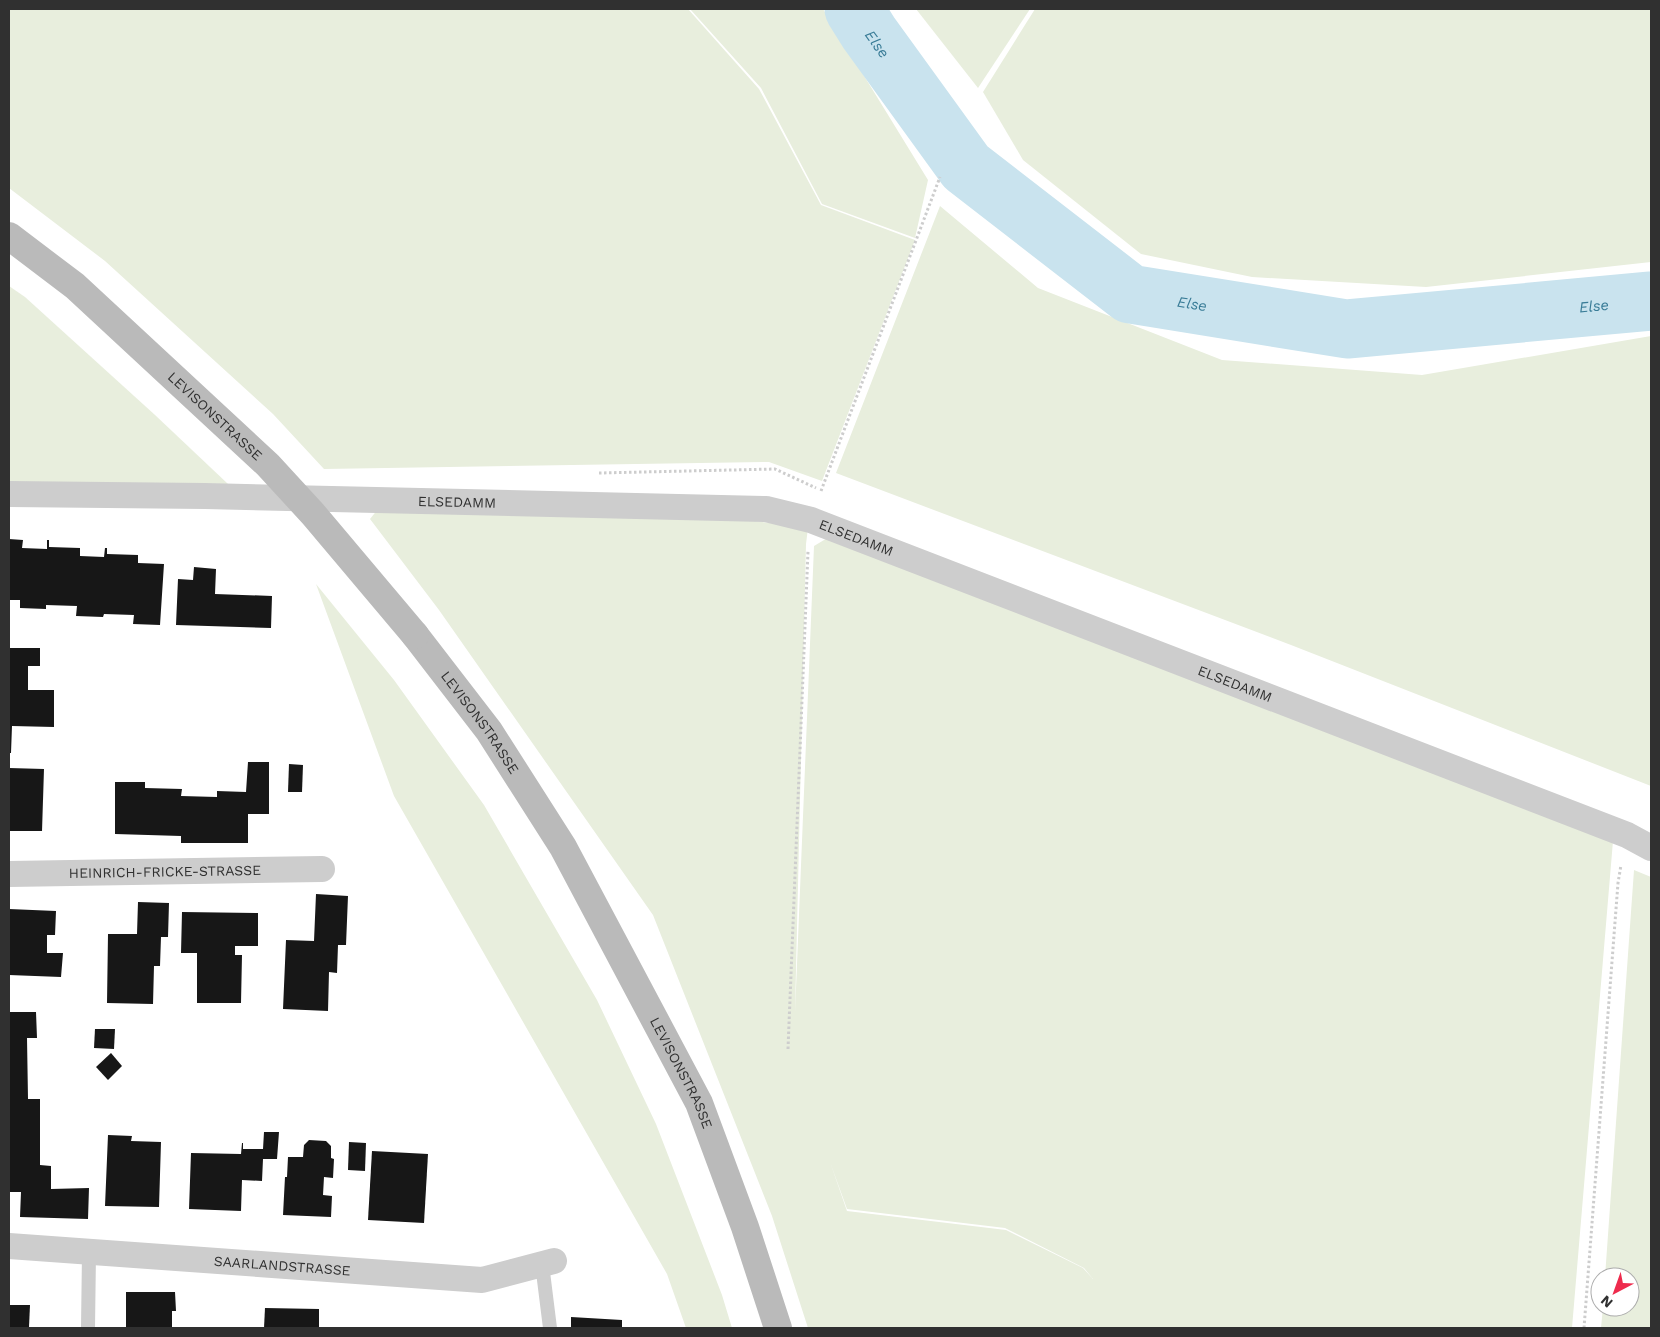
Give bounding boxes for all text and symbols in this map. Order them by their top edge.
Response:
water label: Else [861,27,893,62]
water label: Else [1176,293,1208,315]
water label: Else [1578,296,1610,317]
street label: LEVISONSTRASSE [165,368,266,464]
street label: ELSEDAMM [418,493,496,511]
street label: ELSEDAMM [817,516,896,559]
street label: ELSEDAMM [1196,662,1274,705]
street label: LEVISONSTRASSE [438,668,522,777]
street label: HEINRICH-FRICKE-STRASSE [69,862,261,881]
street label: LEVISONSTRASSE [647,1014,716,1131]
street label: SAARLANDSTRASSE [213,1253,351,1279]
north arrow [1590,1267,1640,1317]
text: N [1597,1292,1616,1311]

